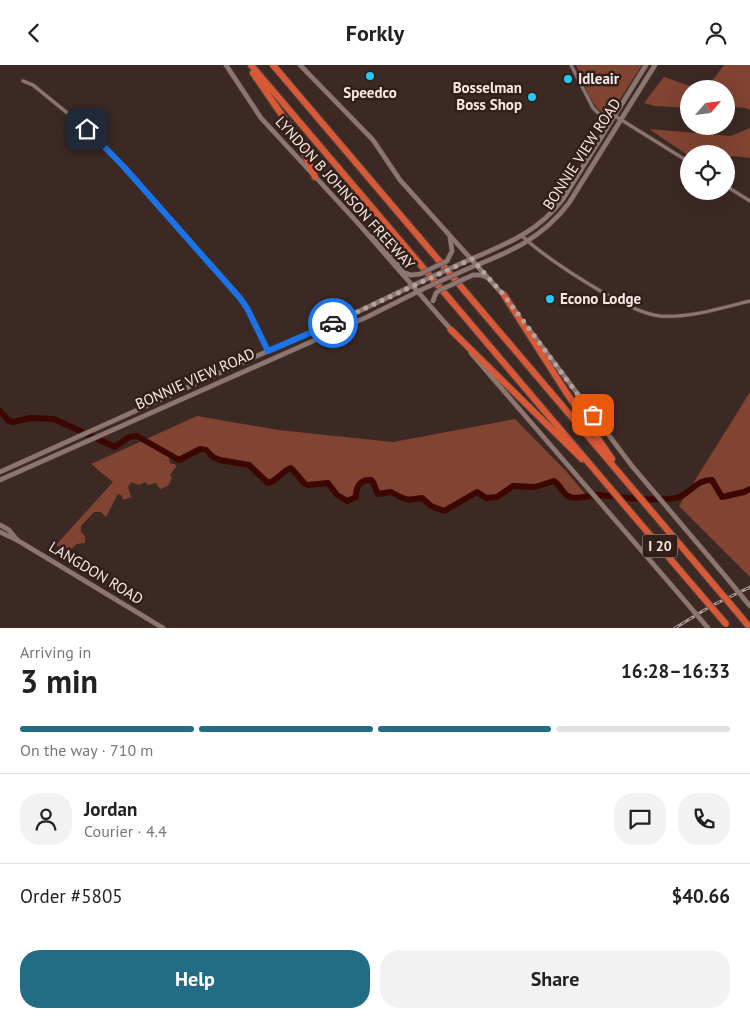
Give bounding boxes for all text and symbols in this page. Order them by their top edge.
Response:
icon: back [20,19,48,47]
text: Forkly [346,19,404,47]
icon: person [702,19,730,47]
place label: Idleair [578,69,620,88]
marker: Speedco [364,70,376,82]
marker: Idleair [562,73,574,85]
place label: Bosselman Boss Shop [453,78,522,114]
north arrow [680,80,735,135]
map controls [680,80,735,200]
place label: Speedco [343,83,397,102]
marker: Bosselman Boss Shop [526,91,538,103]
street label: BONNIE VIEW ROAD [539,95,625,213]
pin [66,108,108,150]
street label: LYNDON B JOHNSON FREEWAY [272,112,420,274]
icon: home [73,115,101,143]
button: locate [680,145,735,200]
place label: Econo Lodge [560,289,642,308]
marker: Econo Lodge [544,293,556,305]
courier [308,298,358,348]
icon: car [319,309,347,337]
street label: BONNIE VIEW ROAD [132,344,258,413]
pin [572,394,614,436]
icon: bag [579,401,607,429]
road number: I 20 [642,535,678,557]
street label: LANGDON ROAD [46,537,147,608]
text: Arriving in [20,642,91,662]
text: 16:28–16:33 [621,659,730,683]
text: 3 min [20,660,98,702]
text: On the way · 710 m [20,740,153,760]
button: person [20,793,72,845]
button: chat [614,793,666,845]
button: phone [678,793,730,845]
text: Jordan [84,797,137,821]
text: Courier · 4.4 [84,821,167,841]
text: Order #5805 [20,884,123,908]
text: $40.66 [671,884,730,908]
button: Help [20,950,370,1008]
button: Share [380,950,730,1008]

